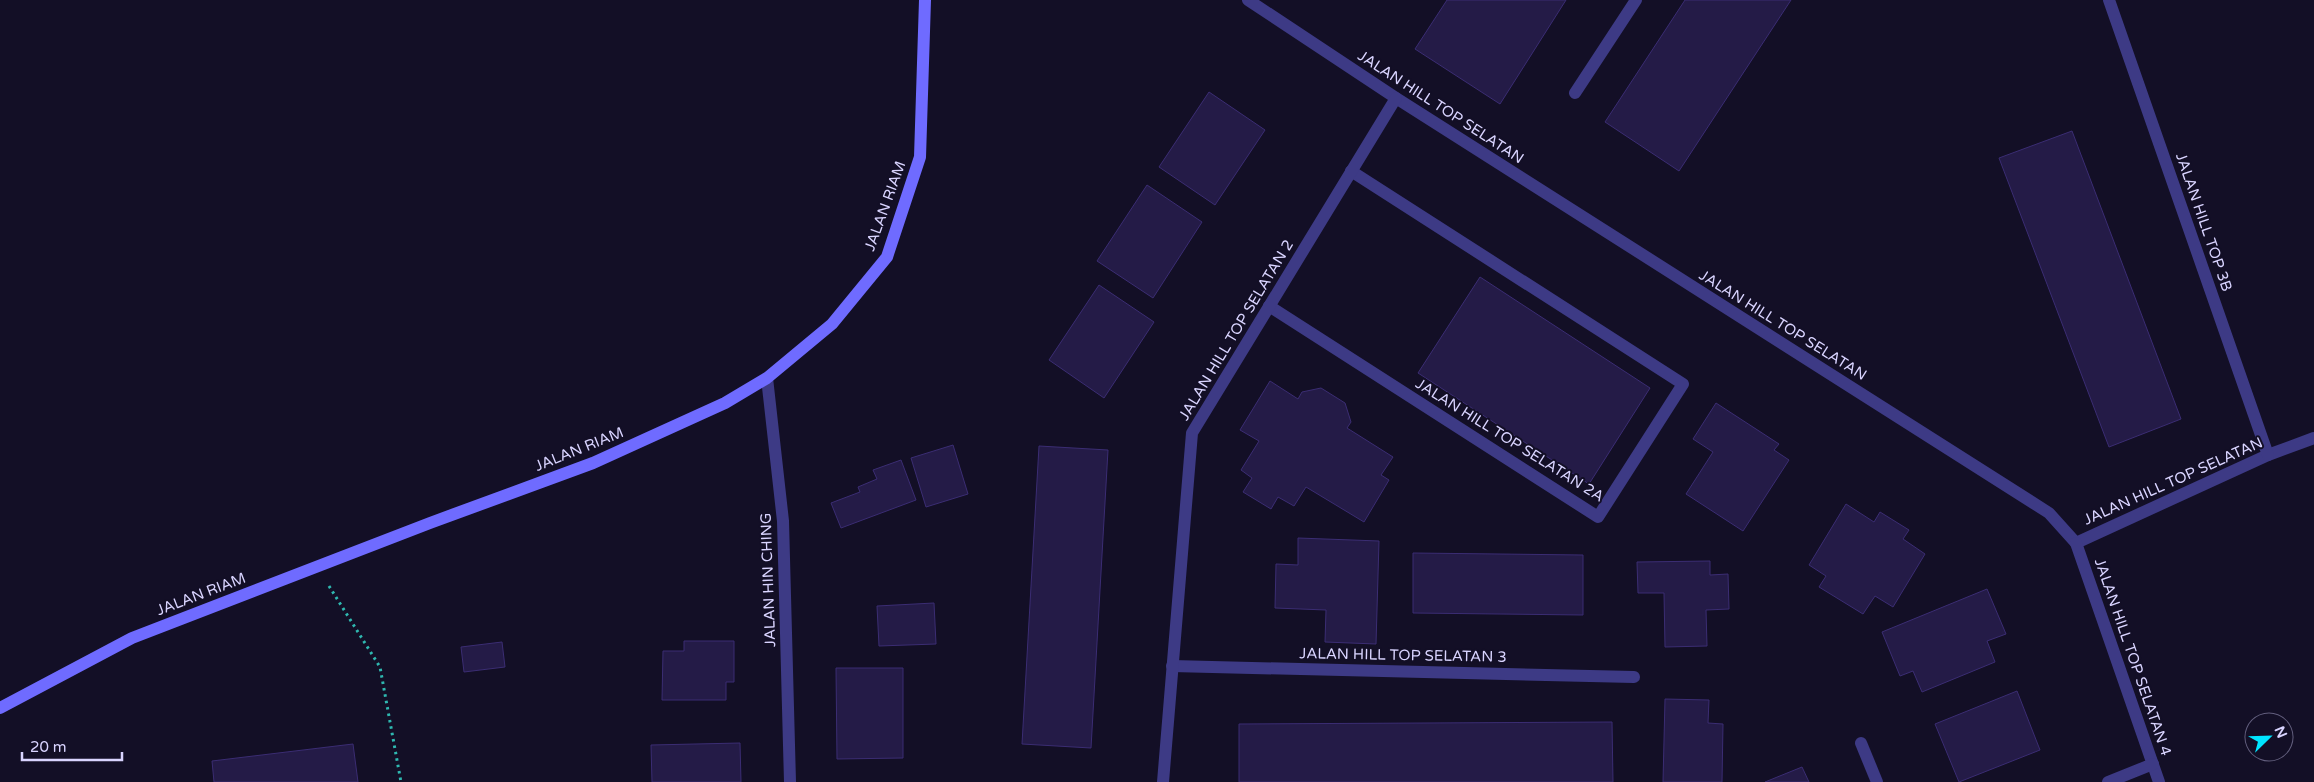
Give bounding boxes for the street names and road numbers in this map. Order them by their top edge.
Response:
street label: JALAN HILL TOP SELATAN [1355,47,1527,167]
street label: JALAN HILL TOP 3B [2172,150,2236,294]
street label: JALAN RIAM [860,159,910,253]
street label: JALAN HILL TOP SELATAN 2 [1175,236,1297,424]
street label: JALAN HILL TOP SELATAN [1696,266,1870,384]
street label: JALAN HILL TOP SELATAN 2A [1412,374,1608,506]
street label: JALAN RIAM [532,423,626,475]
street label: JALAN HILL TOP SELATAN [2081,433,2265,529]
street label: JALAN HIN CHING [757,512,779,648]
street label: JALAN HILL TOP SELATAN 4 [2091,556,2175,758]
street label: JALAN RIAM [154,569,248,619]
street label: JALAN HILL TOP SELATAN 3 [1299,644,1507,666]

